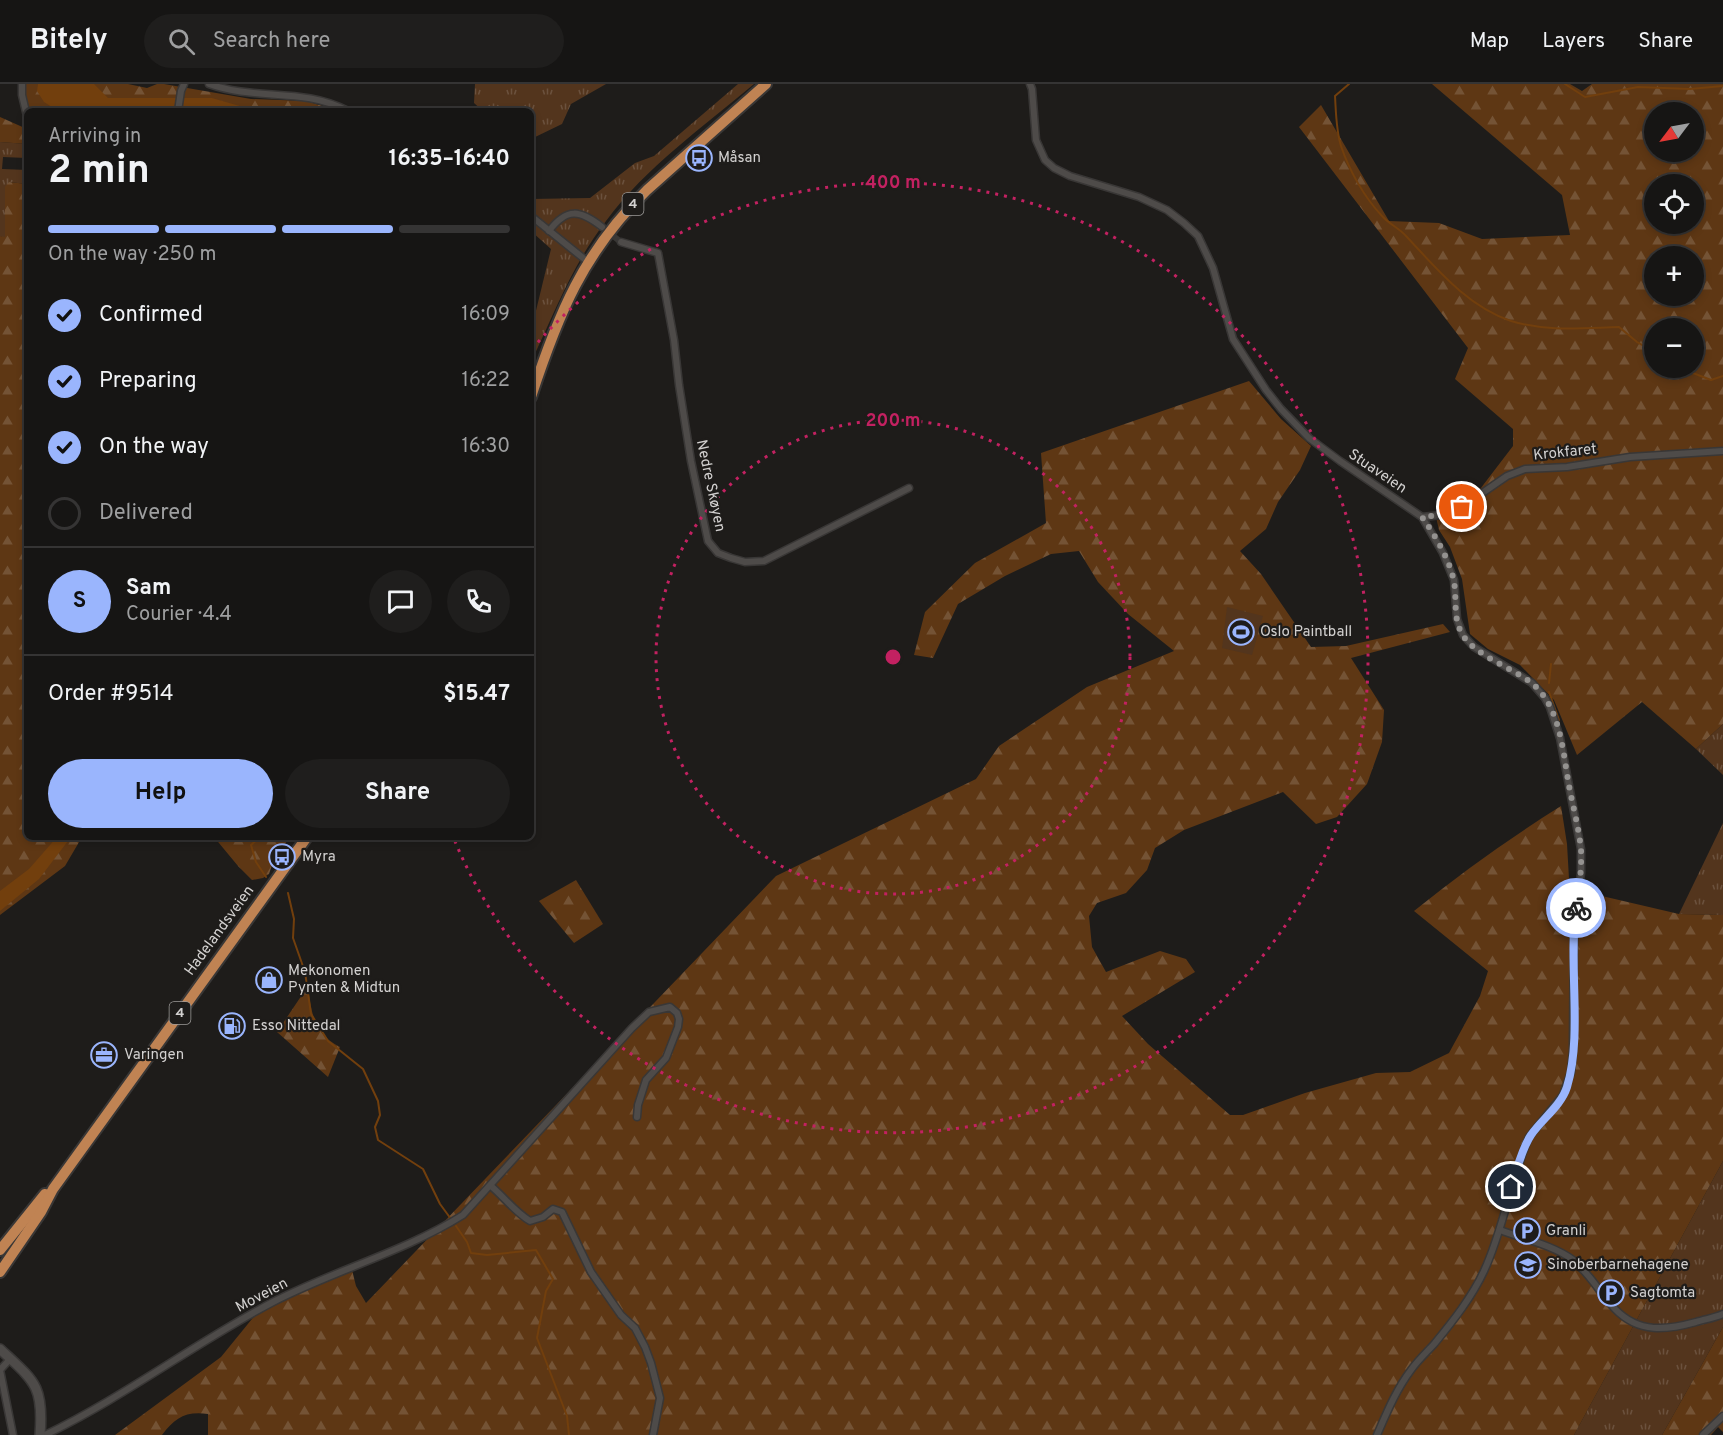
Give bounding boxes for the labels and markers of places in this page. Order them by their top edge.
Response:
bus stop icon: Måsan [684,143,714,173]
place label: Måsan [718,149,761,168]
pin [1436,481,1487,532]
sports icon: Oslo Paintball [1226,617,1256,647]
place label: Oslo Paintball [1260,623,1352,642]
centre of rings [883,647,903,667]
bus stop icon: Myra [267,842,297,872]
place label: Myra [302,848,336,867]
place label: Mekonomen Pynten & Midtun [288,962,400,998]
shop icon: Mekonomen Pynten & Midtun [254,965,284,995]
fuel station icon: Esso Nittedal [217,1011,247,1041]
place label: Esso Nittedal [252,1017,341,1036]
office icon: Varingen [89,1040,119,1070]
place label: Varingen [124,1046,184,1065]
pin [1485,1161,1536,1212]
parking icon: Granli [1512,1216,1542,1246]
place label: Granli [1546,1222,1586,1241]
school or university icon: Sinoberbarnehagene [1513,1250,1543,1280]
place label: Sinoberbarnehagene [1547,1256,1689,1275]
parking icon: Sagtomta [1596,1278,1626,1308]
place label: Sagtomta [1630,1284,1695,1303]

